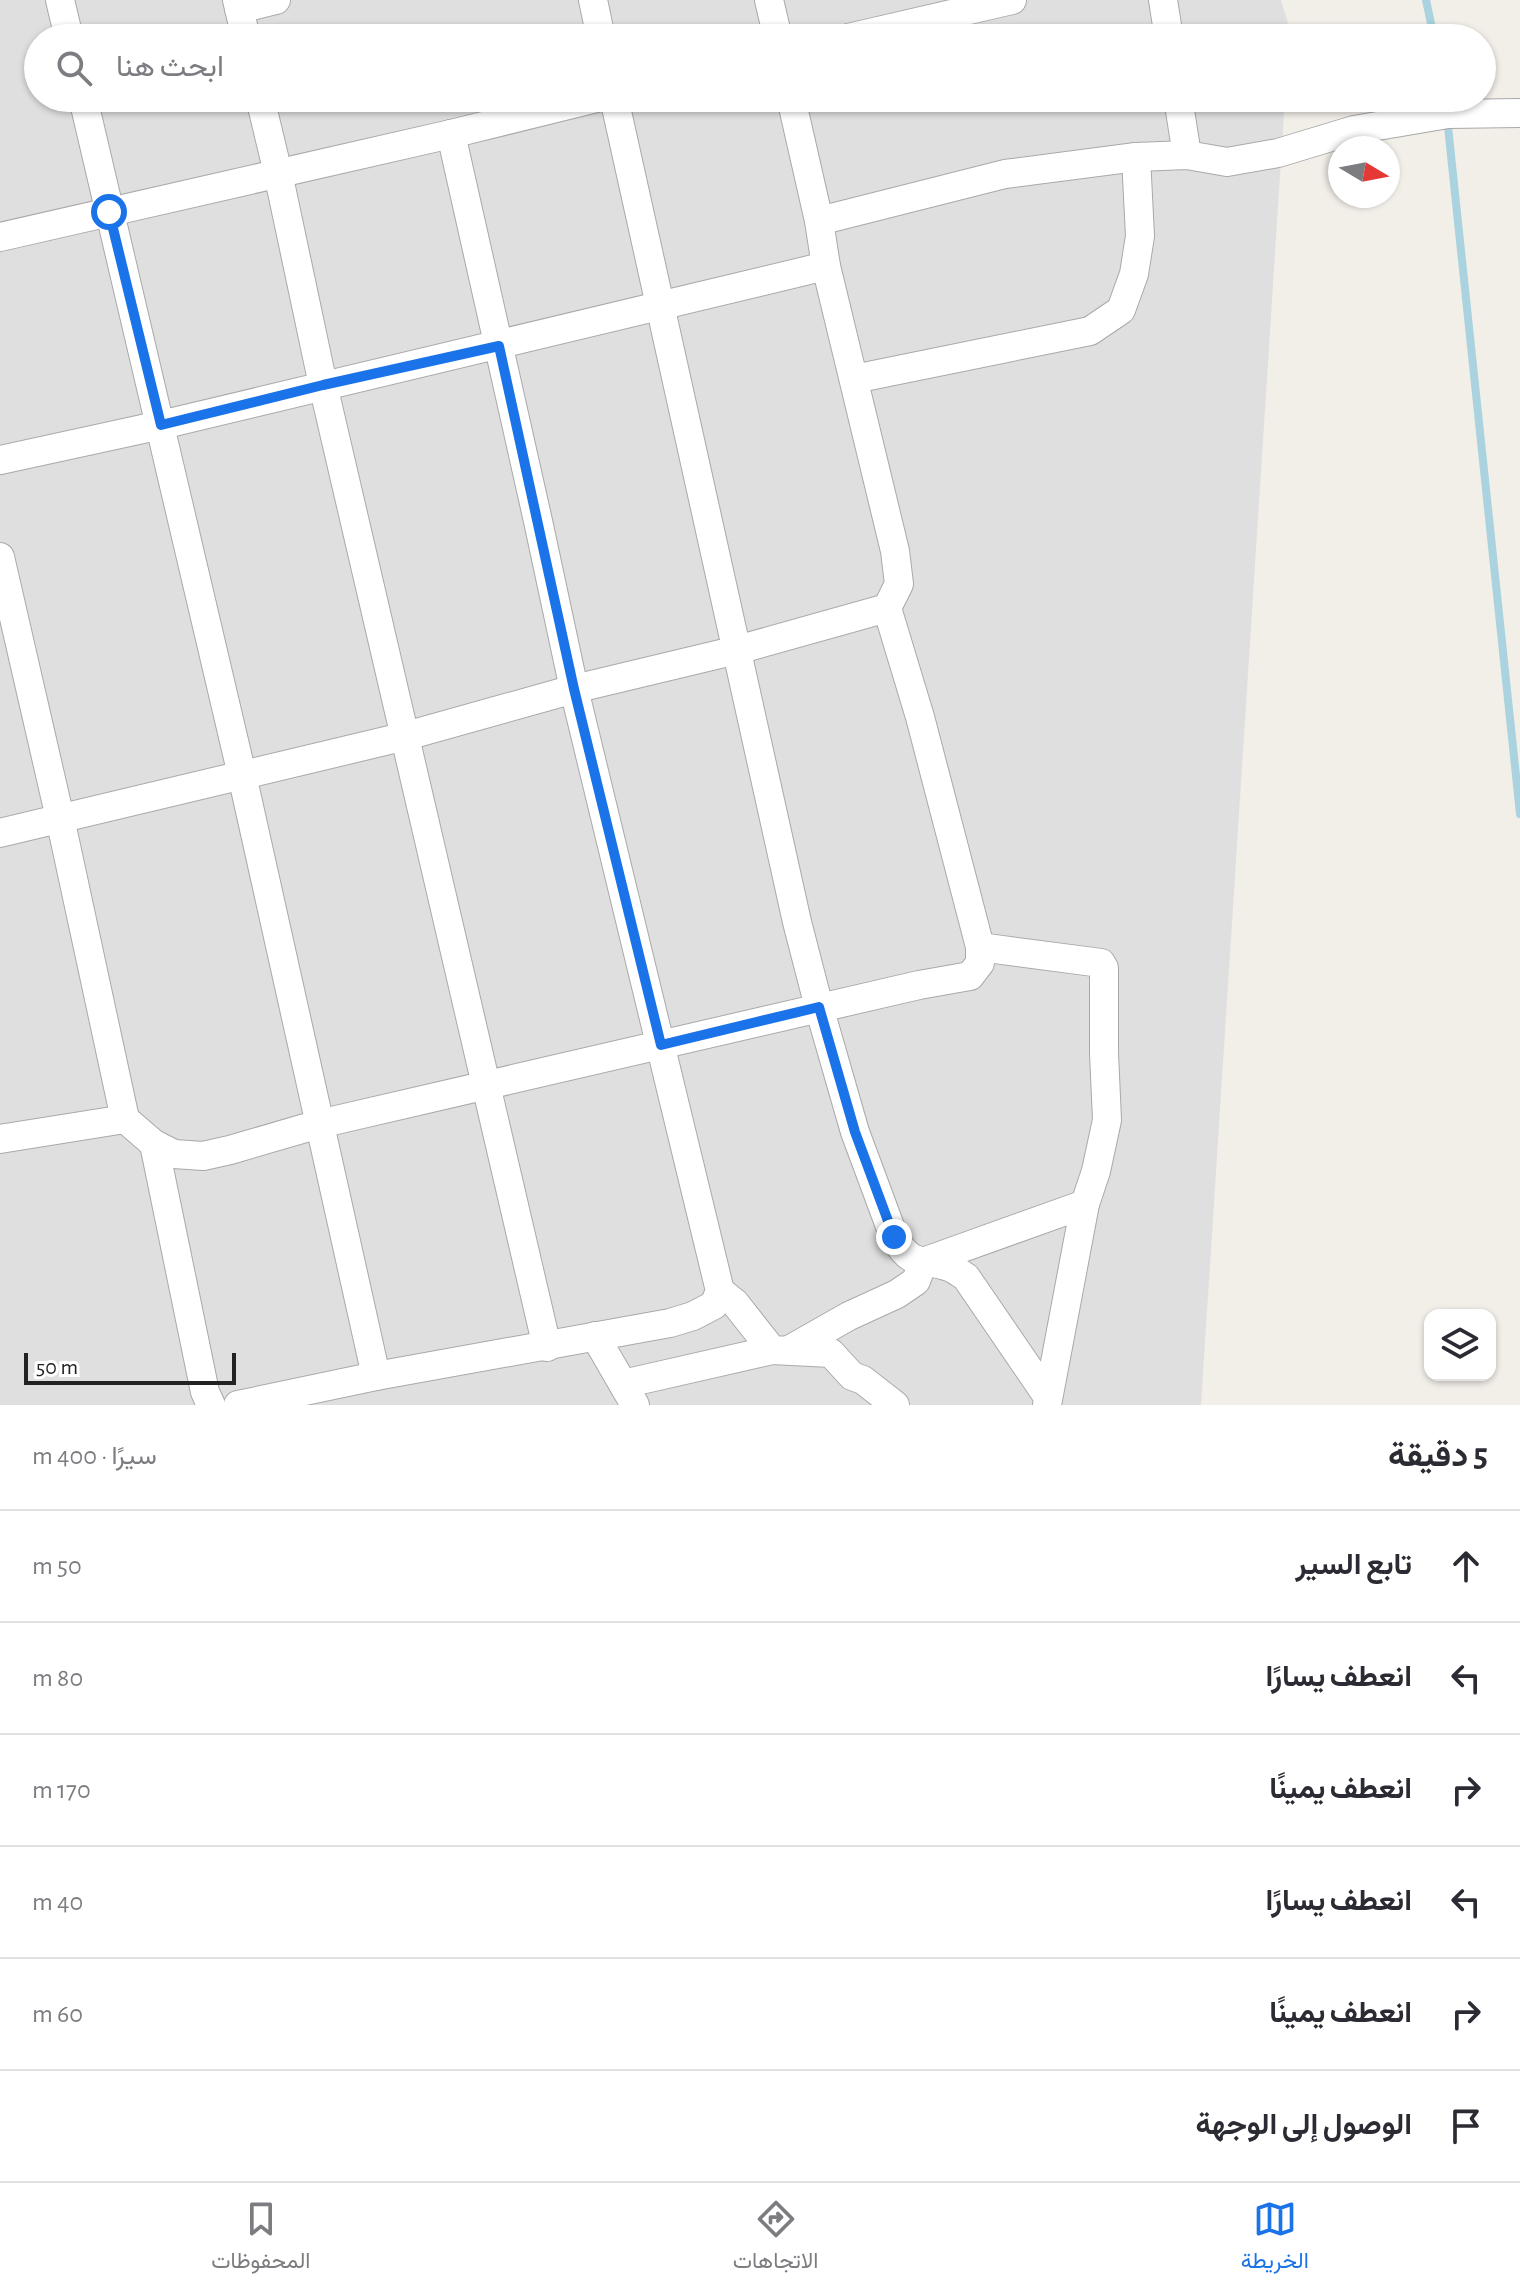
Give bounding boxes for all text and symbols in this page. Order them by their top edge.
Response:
search box [24,24,1496,112]
icon: search [52,46,96,90]
text: ابحث هنا [116,52,224,82]
north arrow [1328,136,1400,208]
route start [91,194,127,230]
route end [876,1219,912,1255]
map controls [1424,1309,1496,1381]
button: layers [1424,1309,1496,1381]
scale bar [24,1349,236,1385]
text: 50 m [36,1356,78,1378]
text: 5 دقيقة [1388,1439,1488,1473]
text: سيرًا · 400 m [32,1443,157,1469]
icon: ahead [1444,1544,1488,1588]
text: تابع السير [1296,1550,1412,1580]
text: 50 m [32,1553,82,1579]
icon: left [1444,1656,1488,1700]
text: انعطف يسارًا [1265,1662,1412,1692]
text: 80 m [32,1665,83,1691]
icon: right [1444,1768,1488,1812]
text: انعطف يمينًا [1269,1774,1412,1804]
text: 170 m [32,1777,91,1803]
icon: left [1444,1880,1488,1924]
text: انعطف يسارًا [1265,1886,1412,1916]
text: 40 m [32,1889,83,1915]
icon: right [1444,1992,1488,2036]
text: انعطف يمينًا [1269,1998,1412,2028]
text: 60 m [32,2001,83,2027]
icon: arrive [1444,2104,1488,2148]
text: الوصول إلى الوجهة [1196,2110,1412,2140]
tab: المحفوظات [211,2197,310,2280]
tab: الاتجاهات [733,2197,818,2280]
tab: الخريطة [1241,2197,1309,2280]

